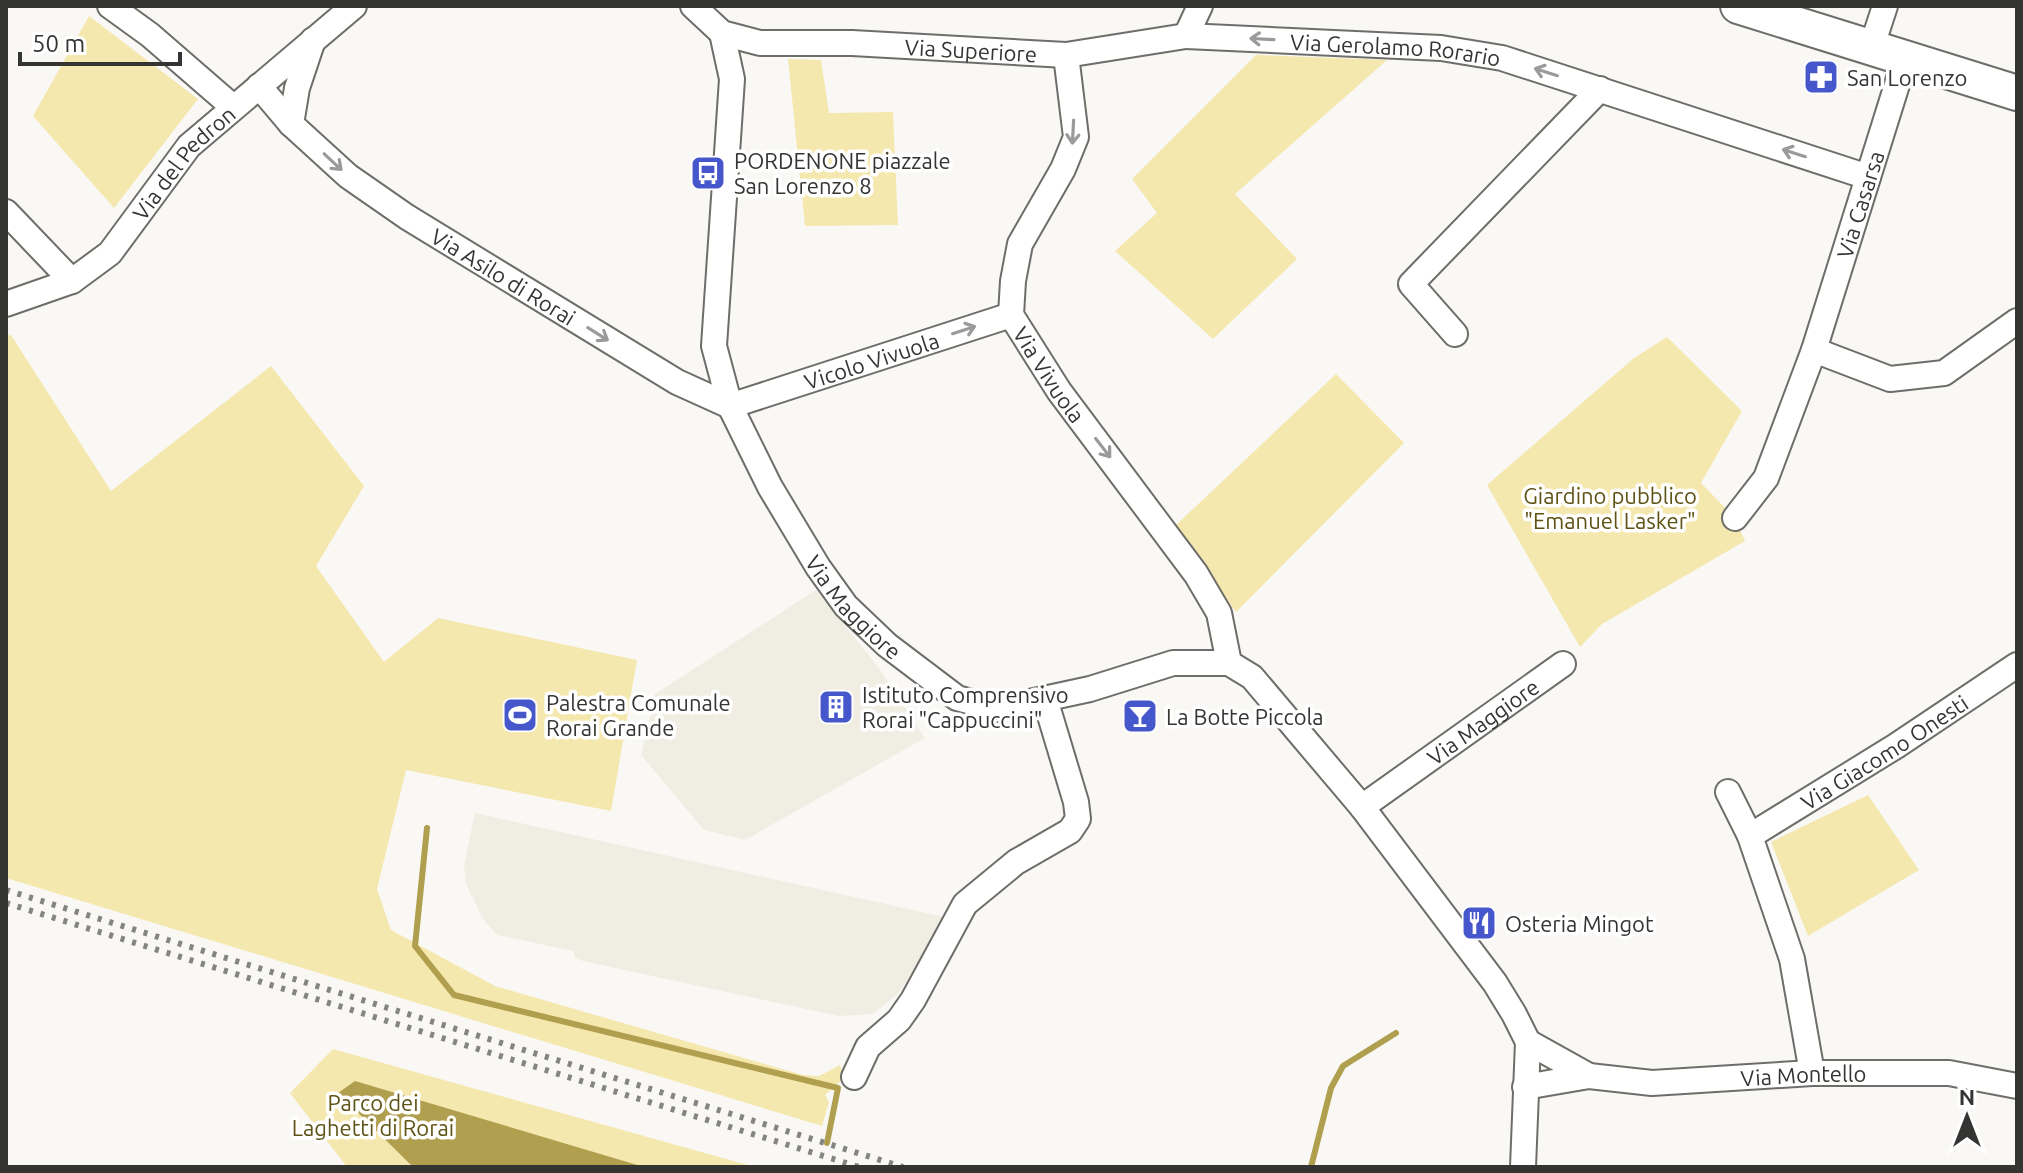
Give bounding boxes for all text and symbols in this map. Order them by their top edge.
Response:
scale bar [20,16,180,66]
street label: Via Gerolamo Rorario [1290,28,1503,70]
text: 50 m [32,30,85,57]
one-way arrow [1249,32,1276,47]
street label: Via Superiore [904,33,1038,66]
pharmacy icon: San Lorenzo [1802,58,1840,96]
one-way arrow [1534,64,1560,79]
place label: San Lorenzo [1847,65,1967,90]
street label: Via del Pedron [127,100,240,224]
one-way arrow [1065,119,1080,145]
one-way arrow [1781,144,1806,159]
street label: Via Casarsa [1831,147,1888,261]
place label: PORDENONE piazzale San Lorenzo 8 [734,148,951,198]
one-way arrow [323,153,343,172]
bus stop icon: PORDENONE piazzale San Lorenzo 8 [689,154,727,192]
street label: Via Asilo di Rorai [427,223,580,330]
one-way arrow [952,322,977,337]
street label: Via Vivuola [1009,322,1090,427]
one-way arrow [586,326,609,342]
street label: Vicolo Vivuola [801,327,942,394]
one-way arrow [1095,437,1112,458]
park label: Giardino pubblico "Emanuel Lasker" [1523,483,1697,533]
street label: Via Maggiore [801,550,906,664]
street label: Via Maggiore [1422,673,1543,769]
place label: Istituto Comprensivo Rorai "Cappuccini" [862,682,1069,732]
building icon: Istituto Comprensivo Rorai "Cappuccini" [817,688,855,726]
street label: Via Giacomo Onesti [1796,689,1972,814]
place label: Palestra Comunale Rorai Grande [546,690,731,740]
sports icon: Palestra Comunale Rorai Grande [501,696,539,734]
bar icon: La Botte Piccola [1121,697,1159,735]
place label: La Botte Piccola [1166,704,1324,729]
restaurant icon: Osteria Mingot [1460,904,1498,942]
place label: Osteria Mingot [1505,911,1654,936]
street label: Via Montello [1740,1061,1866,1090]
north arrow [1927,1077,2007,1157]
text: N [1959,1084,1975,1109]
park label: Parco dei Laghetti di Rorai [292,1090,454,1140]

